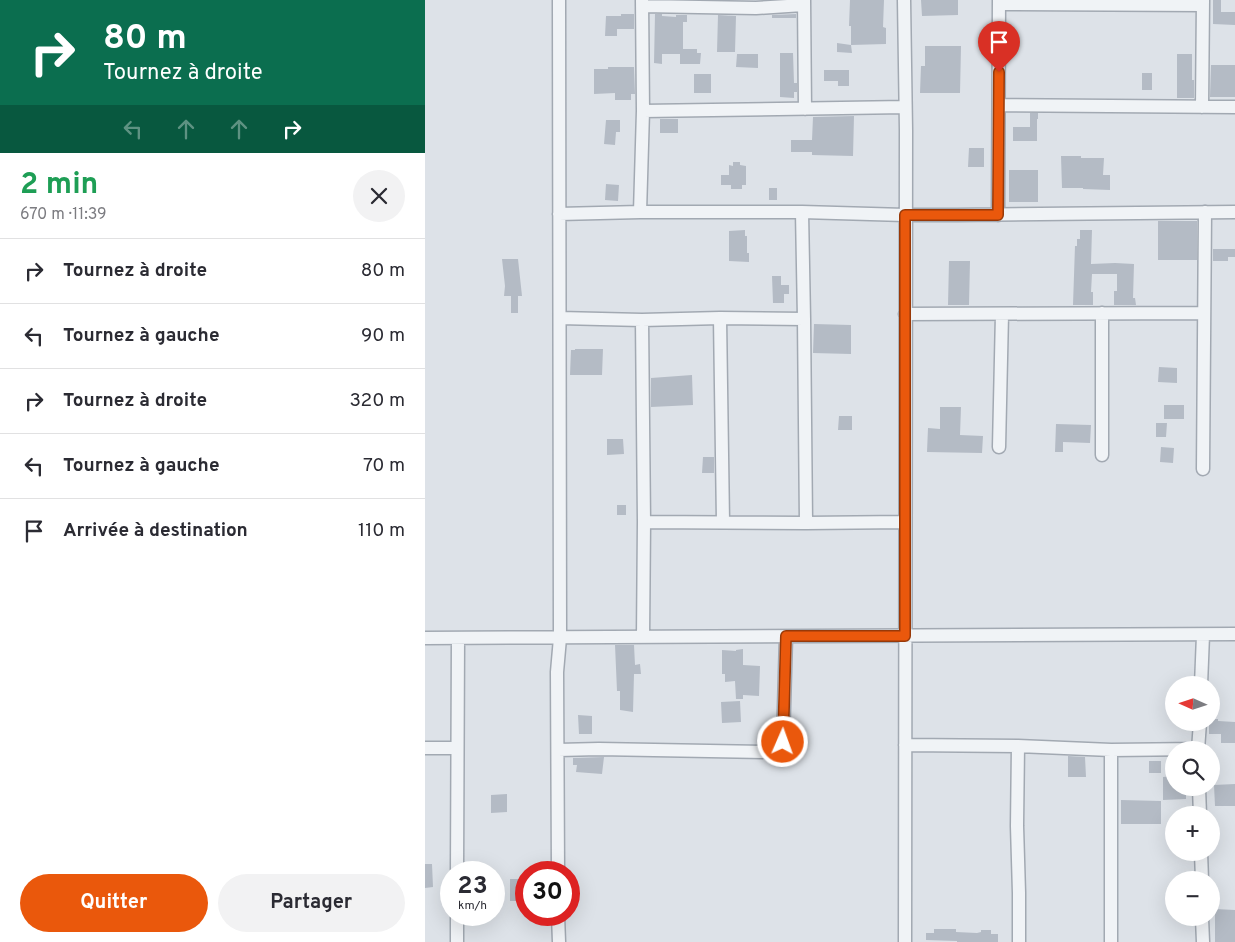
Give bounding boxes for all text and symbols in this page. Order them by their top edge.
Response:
text: 80 m [103,17,187,61]
icon: right [20,20,85,85]
pin [978,21,1020,72]
icon: arrive [985,28,1013,56]
text: Tournez à droite [103,60,263,87]
icon: left [119,115,147,143]
icon: ahead [172,115,200,143]
icon: ahead [225,115,253,143]
icon: right [278,115,306,143]
text: 2 min [20,167,98,204]
button: close [353,170,405,222]
text: 670 m · 11:39 [20,205,107,225]
icon: right [20,257,48,285]
text: Tournez à droite [63,259,207,283]
text: 80 m [361,259,405,283]
icon: left [20,322,48,350]
text: Tournez à gauche [63,324,220,348]
text: 90 m [361,324,405,348]
icon: right [20,387,48,415]
text: Tournez à droite [63,389,207,413]
text: 320 m [350,389,405,413]
icon: left [20,452,48,480]
text: Tournez à gauche [63,454,220,478]
text: 70 m [363,454,405,478]
icon: arrive [20,517,48,545]
text: Arrivée à destination [63,519,248,543]
text: 110 m [358,519,405,543]
north arrow [1165,676,1220,731]
map controls [1165,676,1220,926]
position arrow [756,715,808,767]
button: search [1165,741,1220,796]
button: + [1165,806,1220,861]
speed limit sign: 30 [515,861,580,926]
text: 23 [457,871,488,903]
button: − [1165,871,1220,926]
button: Quitter [20,874,208,932]
button: Partager [218,874,405,932]
text: km/h [458,898,487,914]

